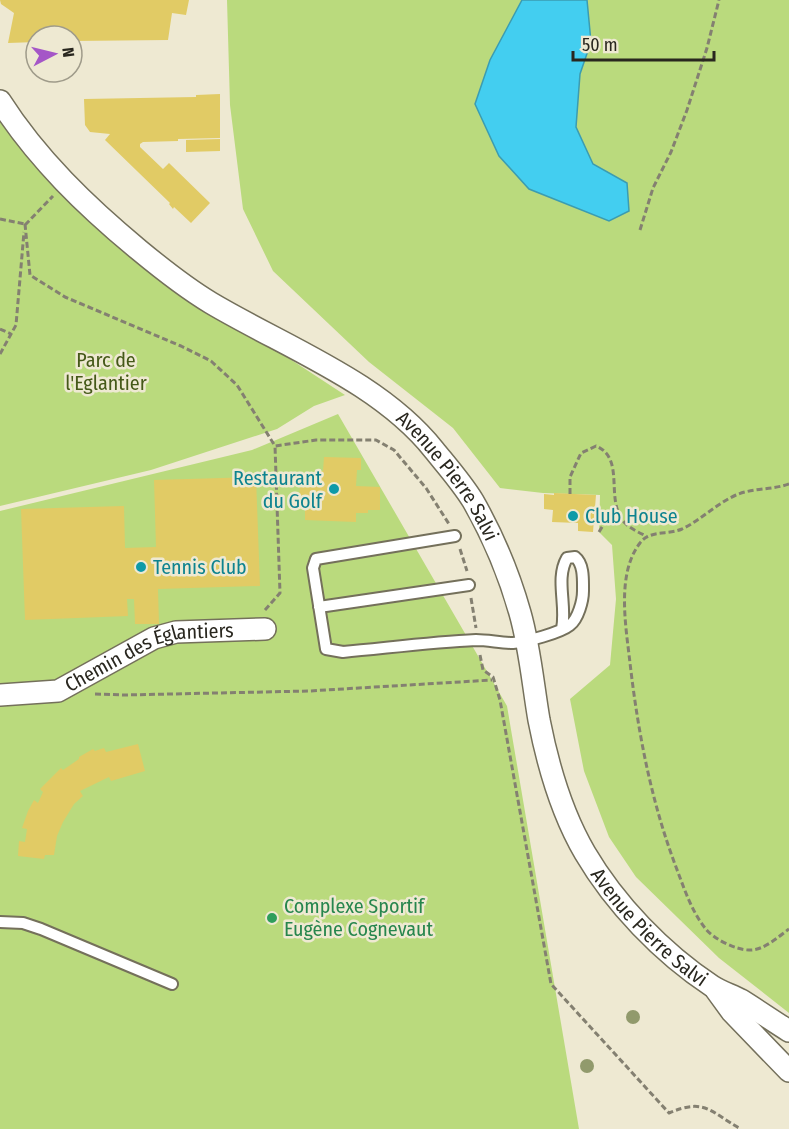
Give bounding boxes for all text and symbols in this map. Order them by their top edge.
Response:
north arrow [24,24,84,84]
scale bar [573,24,714,62]
text: 50 m [582,34,618,56]
text: N [58,46,78,58]
park label: Parc de l'Eglantier [65,348,147,395]
street label: Avenue Pierre Salvi [392,406,504,544]
place label: Restaurant du Golf [233,466,324,513]
marker: Restaurant du Golf [327,482,341,496]
place label: Club House [585,504,678,528]
marker: Club House [566,509,580,523]
place label: Tennis Club [153,555,247,579]
marker: Tennis Club [134,560,148,574]
street label: Chemin des Églantiers [61,618,234,697]
street label: Avenue Pierre Salvi [586,864,712,991]
place label: Complexe Sportif Eugène Cognevaut [284,894,434,941]
marker: Complexe Sportif Eugène Cognevaut [265,911,279,925]

